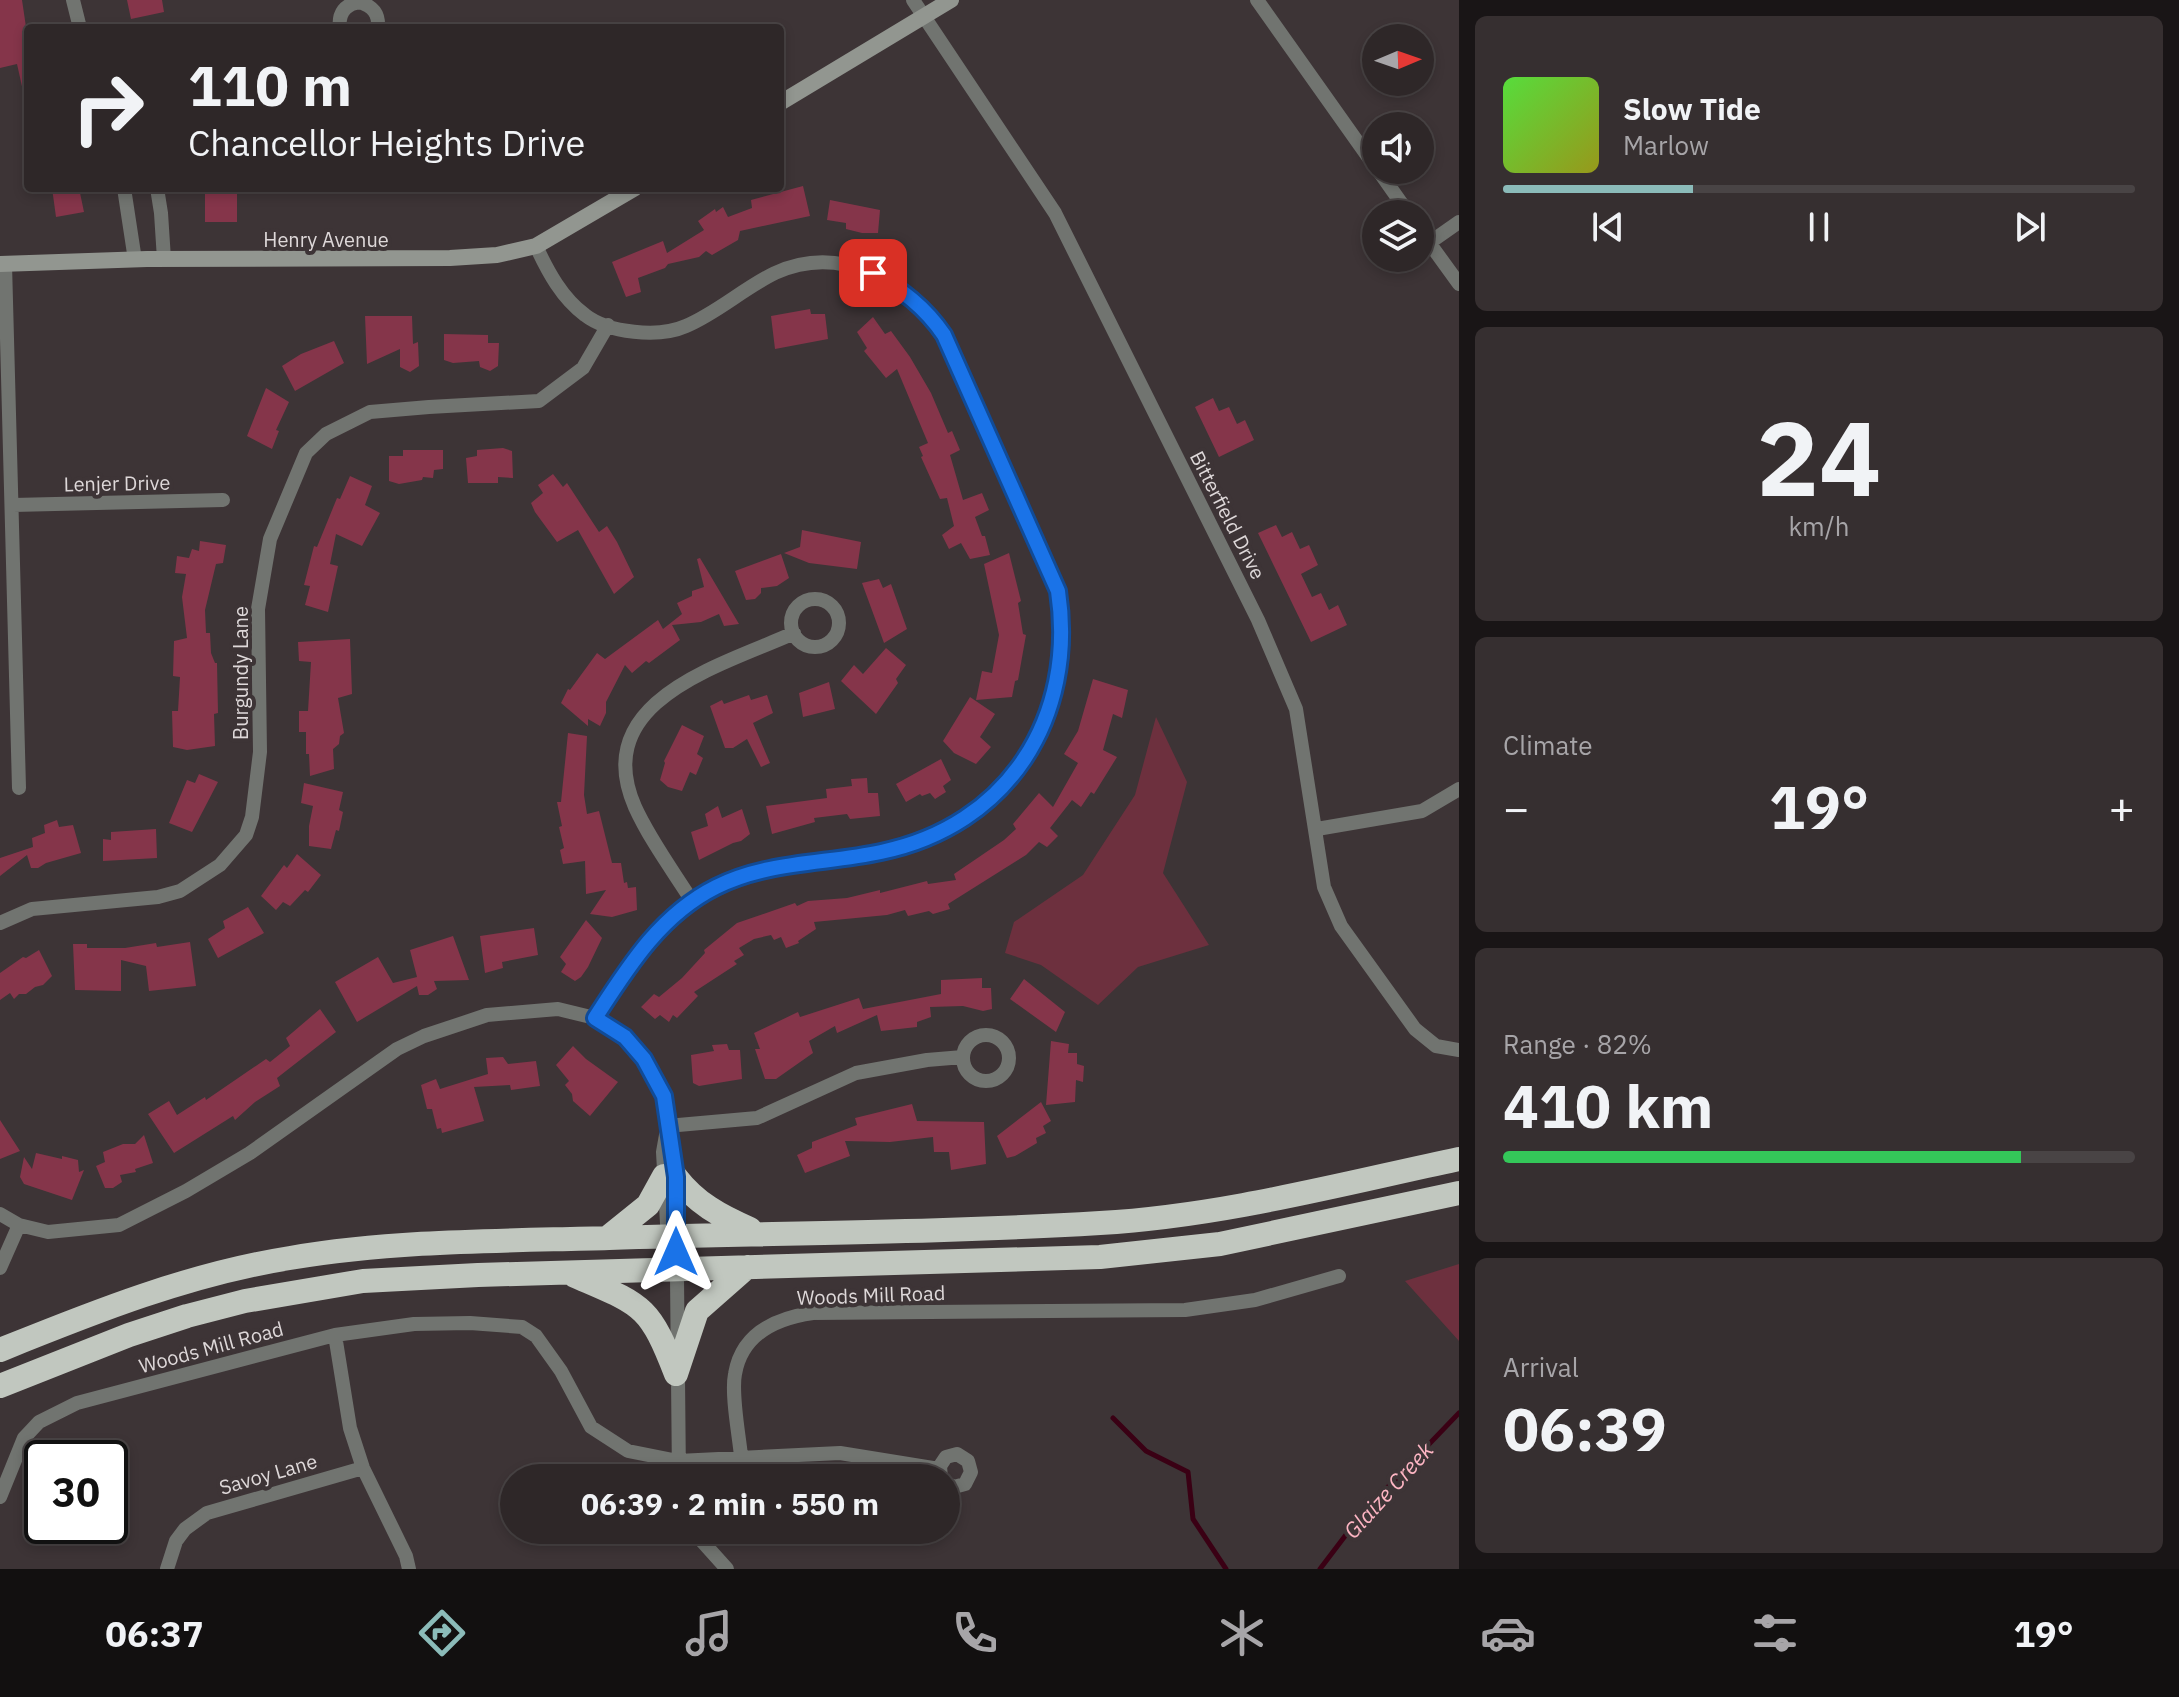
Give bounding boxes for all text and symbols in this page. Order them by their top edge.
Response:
north arrow [1362,24,1434,96]
map controls [1362,24,1434,272]
text: 110 m [188,49,352,121]
icon: right [56,56,160,160]
text: Slow Tide [1623,89,1761,128]
button: sound [1362,112,1434,184]
text: Chancellor Heights Drive [188,119,585,166]
text: Marlow [1623,128,1709,162]
button: layers [1362,200,1434,272]
icon: previous [1586,205,1630,249]
icon: pause [1797,205,1841,249]
icon: next [2008,205,2052,249]
street label: Henry Avenue [263,226,389,253]
pin [839,239,907,307]
icon: arrive [851,251,895,295]
text: 24 [1757,389,1881,525]
street label: Bitterfield Drive [1184,446,1272,584]
street label: Lenjer Drive [63,469,171,497]
text: km/h [1788,509,1850,543]
street label: Burgundy Lane [227,606,254,740]
text: Climate [1503,728,1593,762]
text: 19° [1769,767,1869,846]
text: − [1503,779,1529,836]
text: + [2109,779,2135,836]
text: Range · 82% [1503,1027,1652,1061]
text: 410 km [1503,1066,1713,1145]
position arrow [634,1210,718,1294]
street label: Woods Mill Road [796,1279,946,1311]
street label: Woods Mill Road [136,1315,286,1379]
text: Arrival [1503,1350,1579,1384]
text: 06:39 [1503,1389,1667,1468]
water label: Glaize Creek [1337,1435,1439,1544]
speed limit sign: 30 [24,1440,128,1544]
street label: Savoy Lane [216,1447,320,1501]
text: 06:39 · 2 min · 550 m [581,1484,879,1523]
icon: directions [414,1605,470,1661]
icon: music [681,1605,737,1661]
icon: phone [947,1605,1003,1661]
icon: climate [1214,1605,1270,1661]
icon: car [1480,1605,1536,1661]
icon: filters [1747,1605,1803,1661]
text: 06:37 [105,1610,204,1657]
text: 19° [2014,1610,2074,1657]

